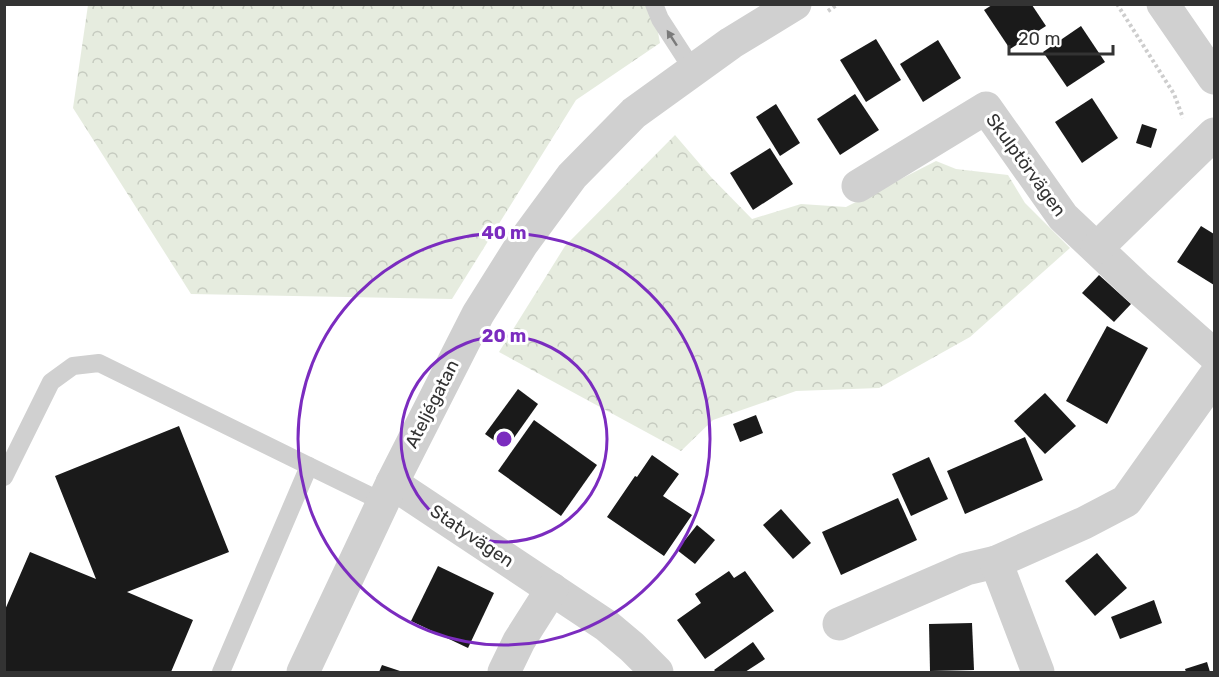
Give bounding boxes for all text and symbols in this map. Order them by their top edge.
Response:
scale bar [1009,18,1112,56]
text: 20 m [1018,28,1060,50]
one-way arrow [667,30,678,46]
street label: Skulptörvägen [981,109,1071,221]
text: 40 m [482,222,526,244]
text: 20 m [482,325,526,347]
street label: Ateljégatan [400,356,464,452]
centre of rings [494,429,514,449]
street label: Statyvägen [426,500,518,572]

